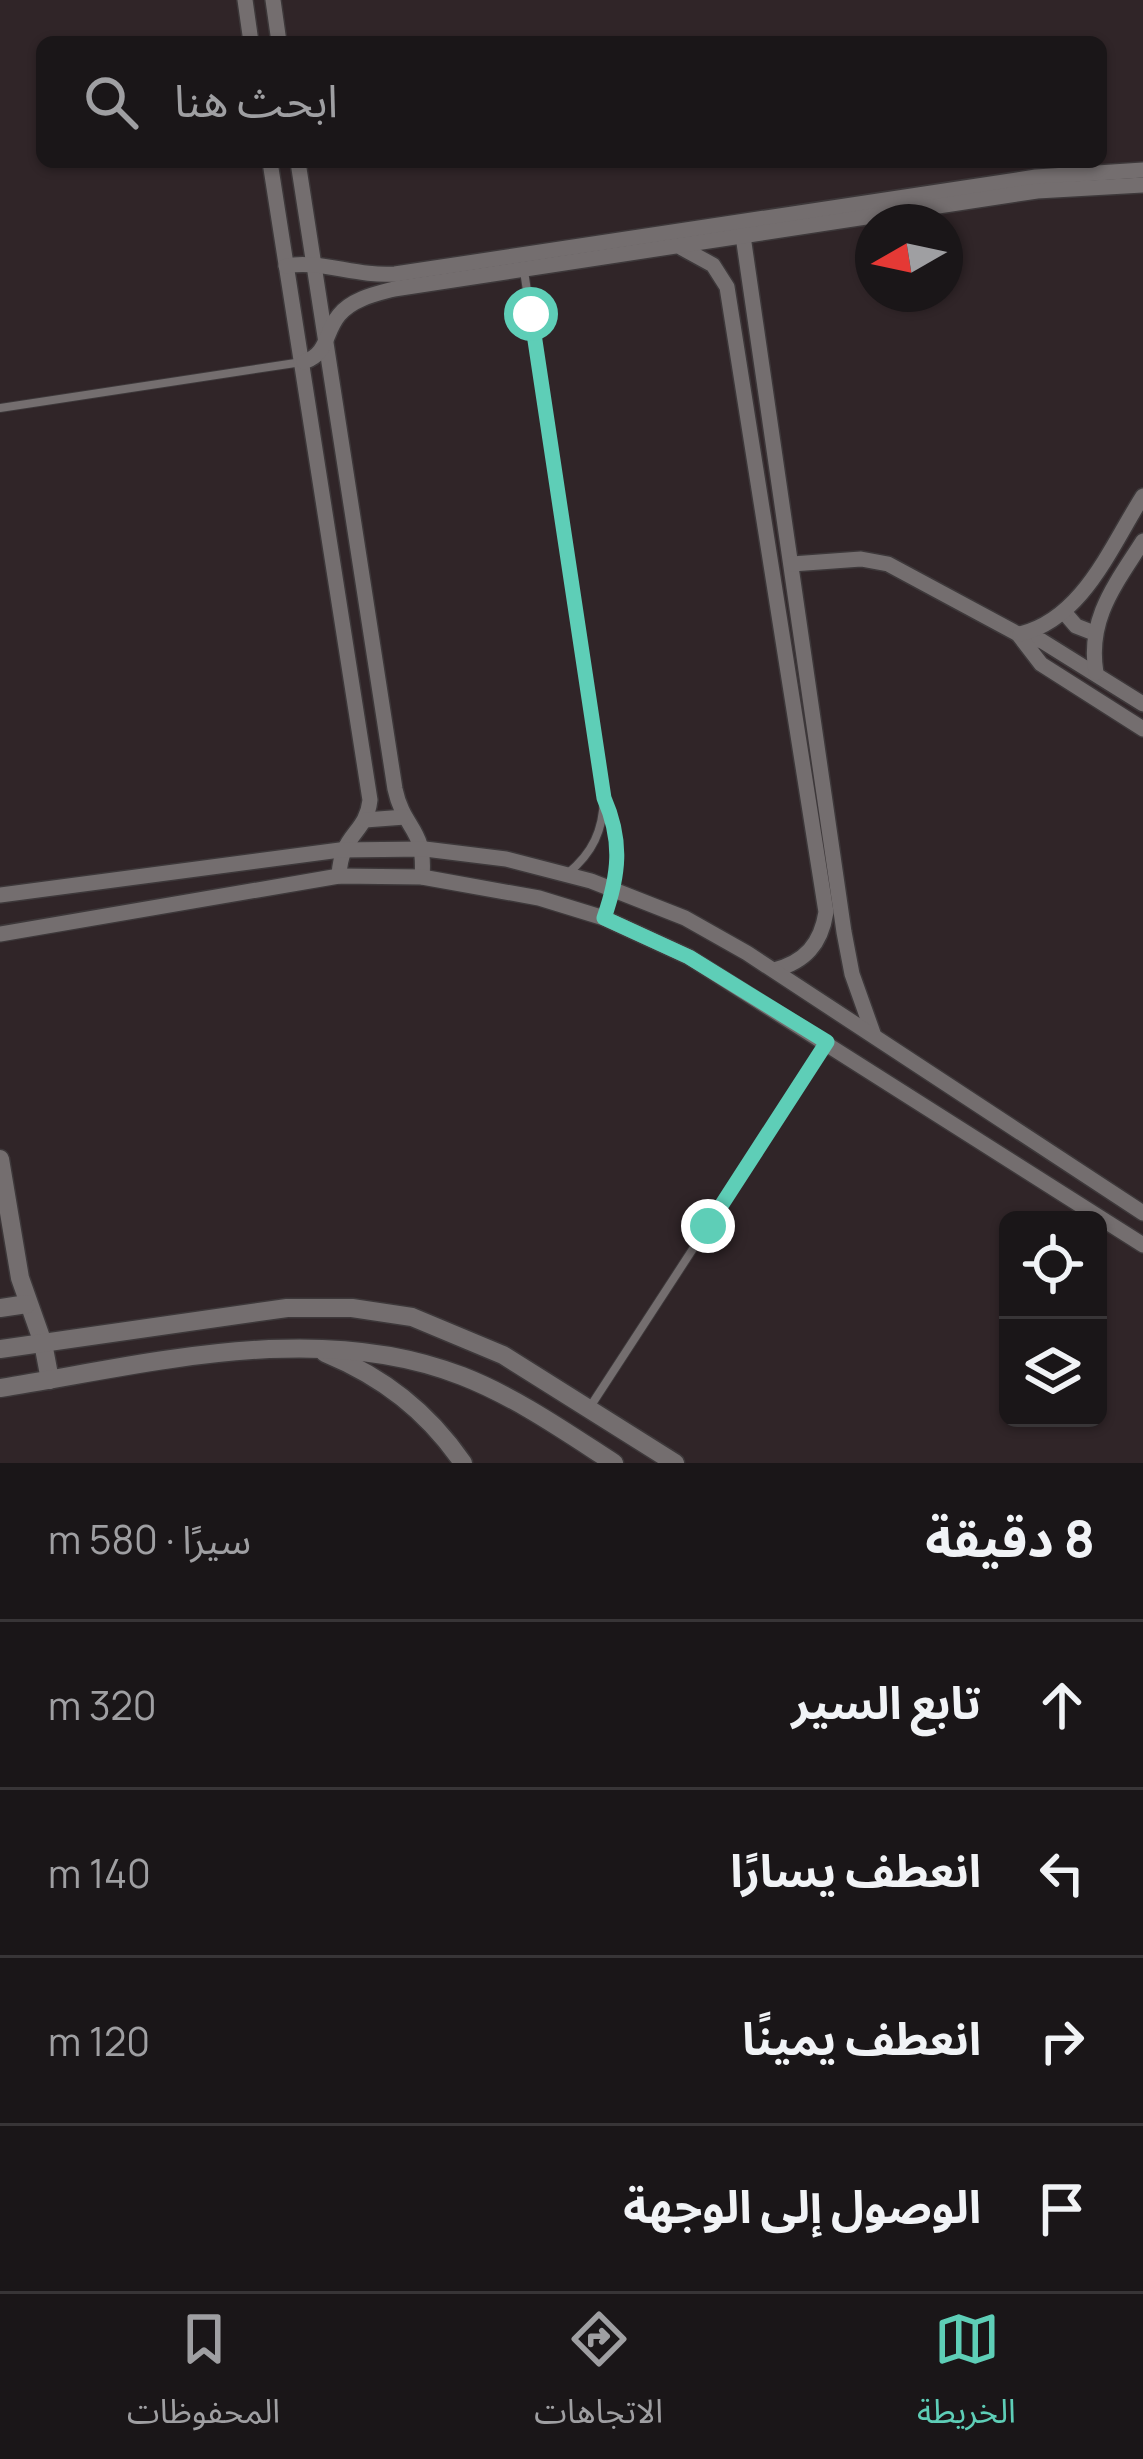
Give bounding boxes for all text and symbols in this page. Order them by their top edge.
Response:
search box [36,36,1107,168]
icon: search [78,69,144,135]
text: ابحث هنا [174,69,338,131]
north arrow [855,204,963,312]
route start [504,287,558,341]
route end [681,1199,735,1253]
map controls [999,1211,1107,1427]
button: locate [999,1211,1107,1319]
button: layers [999,1319,1107,1427]
text: 8 دقيقة [925,1503,1095,1572]
text: سيرًا · 580 m [48,1512,251,1566]
text: تابع السير [791,1671,981,1733]
icon: ahead [1029,1672,1095,1738]
text: 320 m [48,1678,156,1732]
text: انعطف يسارًا [730,1839,981,1901]
icon: left [1029,1840,1095,1906]
text: 140 m [48,1846,151,1900]
text: انعطف يمينًا [742,2007,981,2069]
icon: right [1029,2008,1095,2074]
text: 120 m [48,2014,150,2068]
text: الوصول إلى الوجهة [623,2175,981,2237]
icon: arrive [1029,2176,1095,2242]
tab: المحفوظات [127,2306,280,2447]
tab: الاتجاهات [534,2306,663,2447]
tab: الخريطة [917,2306,1016,2447]

